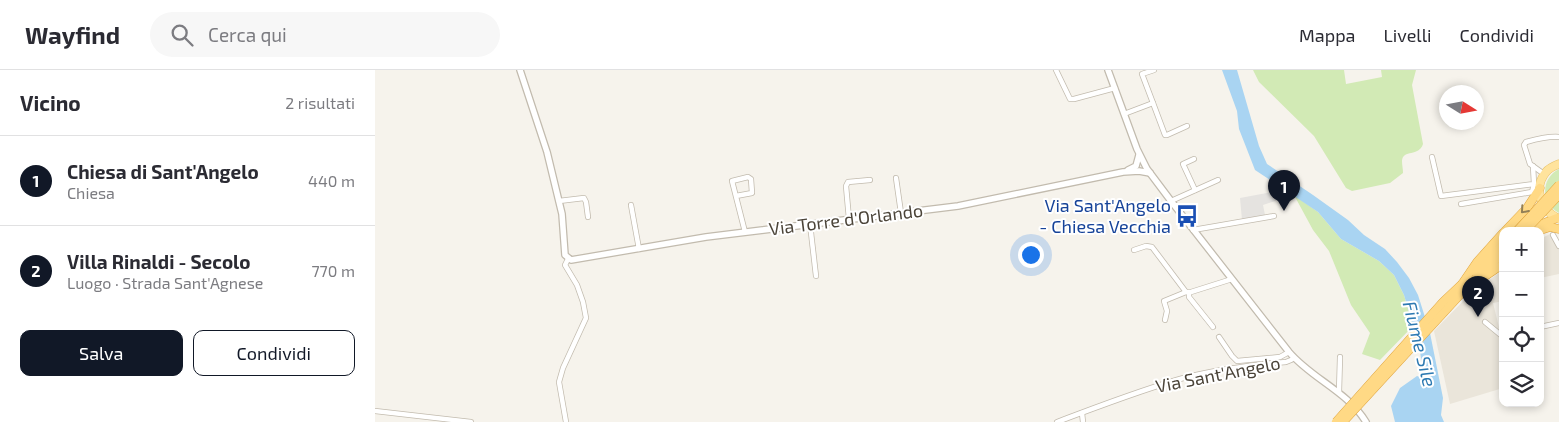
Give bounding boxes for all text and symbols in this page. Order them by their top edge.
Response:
search box [150,12,500,57]
text: Wayfind [25,20,120,49]
icon: search [168,21,196,49]
text: Cerca qui [208,23,287,46]
text: Mappa [1299,24,1356,46]
text: Livelli [1384,24,1431,46]
text: Condividi [1459,24,1534,46]
north arrow [1439,85,1484,130]
text: Vicino [20,90,81,115]
text: 2 risultati [285,93,355,112]
text: Chiesa di Sant'Angelo [67,160,259,183]
pin: 1 [1268,170,1300,211]
text: 1 [33,171,39,190]
text: 440 m [308,171,355,190]
text: Chiesa [67,183,115,202]
place label: Via Sant'Angelo - Chiesa Vecchia [1039,194,1171,237]
street label: Via Torre d'Orlando [768,199,924,239]
bus stop icon: Via Sant'Angelo - Chiesa Vecchia [1174,203,1200,229]
one-way arrow [1521,205,1530,214]
map controls [1499,227,1544,407]
button: + [1499,227,1544,272]
your location [1018,242,1044,268]
text: Villa Rinaldi - Secolo [67,250,251,273]
text: 2 [31,261,41,280]
text: 770 m [311,261,355,280]
button: − [1499,272,1544,317]
text: Luogo · Strada Sant'Agnese [67,273,263,292]
pin: 2 [1462,276,1494,317]
water label: Fiume Sile [1399,299,1442,389]
button: locate [1499,317,1544,362]
button: Salva [20,330,183,376]
button: Condividi [193,330,355,376]
street label: Via Sant'Angelo [1154,351,1282,397]
button: layers [1499,362,1544,407]

